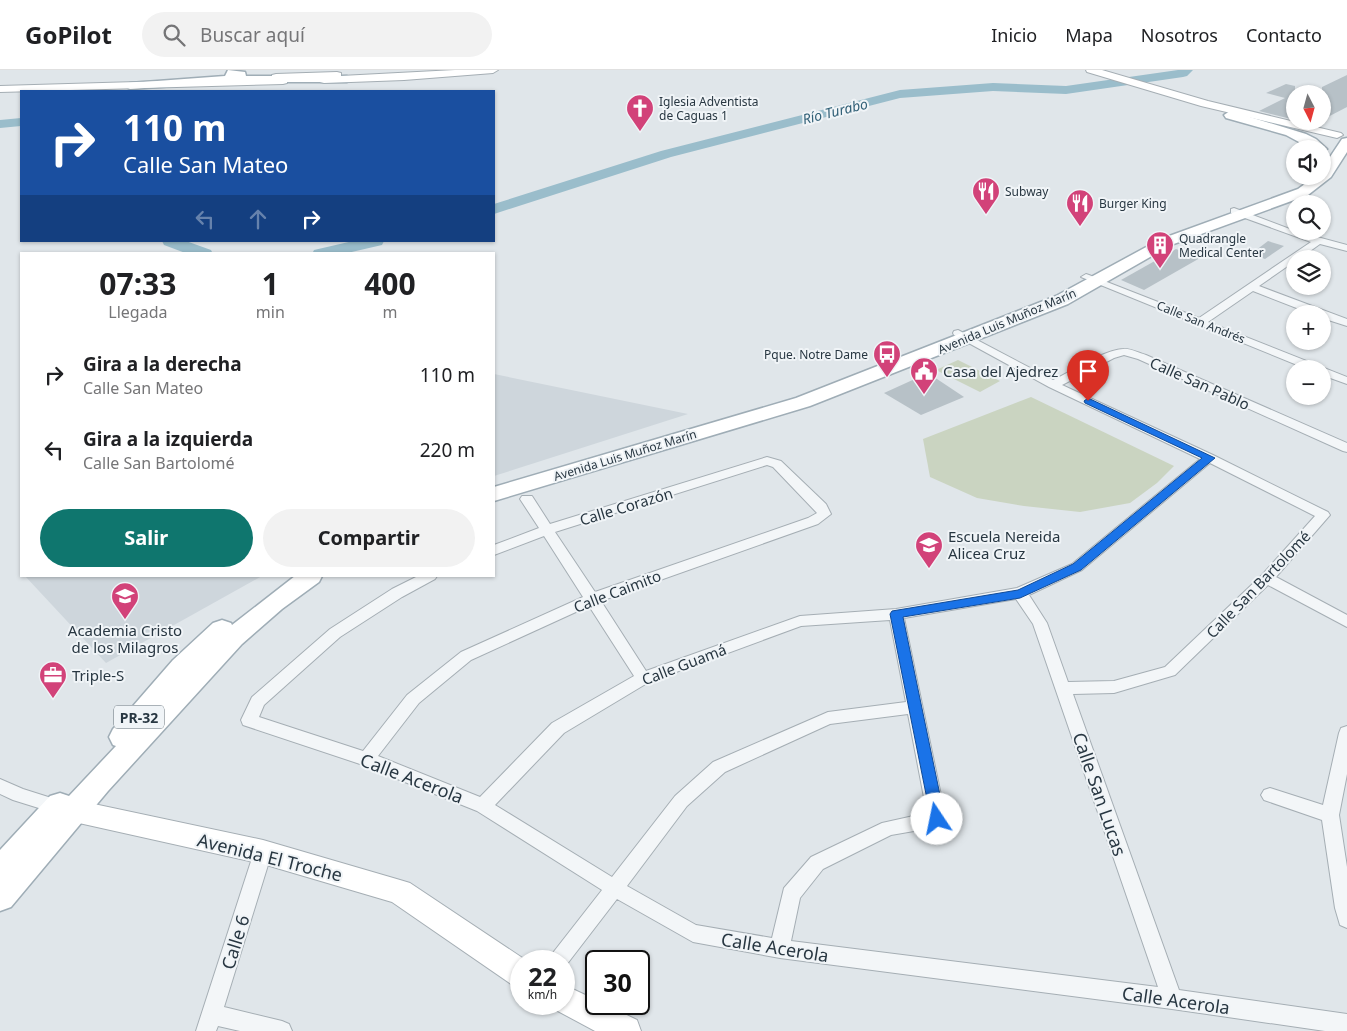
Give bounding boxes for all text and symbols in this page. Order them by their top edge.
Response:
search box [142,12,492,57]
text: GoPilot [25,18,112,51]
icon: search [160,21,188,49]
text: Buscar aquí [200,22,305,48]
text: Inicio [991,23,1037,47]
text: Mapa [1065,23,1113,47]
text: Nosotros [1141,23,1218,47]
text: Contacto [1246,23,1322,47]
north arrow [1286,85,1331,130]
map controls [1286,85,1331,405]
church icon: Iglesia Adventista de Caguas 1 [625,93,655,132]
place label: Iglesia Adventista de Caguas 1 [659,93,759,124]
water label: Río Turabo [800,94,870,128]
text: 110 m [123,104,226,151]
icon: right [40,110,105,175]
button: sound [1286,140,1331,185]
text: Calle San Mateo [123,149,288,179]
restaurant icon: Subway [971,176,1001,215]
place label: Subway [1005,183,1049,200]
restaurant icon: Burger King [1065,188,1095,227]
place label: Burger King [1099,195,1167,212]
button: search [1286,195,1331,240]
icon: left [191,205,219,233]
icon: ahead [244,205,272,233]
icon: right [297,205,325,233]
building icon: Quadrangle Medical Center [1145,230,1175,269]
place label: Quadrangle Medical Center [1179,230,1264,261]
button: layers [1286,250,1331,295]
text: 07:33 [99,263,176,304]
text: 1 [262,263,279,304]
text: 400 [364,263,416,304]
street label: Avenida Luis Muñoz Marín [935,284,1079,358]
street label: Calle San Andrés [1154,297,1248,348]
text: Llegada [108,301,167,323]
text: min [256,301,285,323]
text: m [382,301,397,323]
button: + [1286,305,1331,350]
bus stop icon: Pque. Notre Dame [872,339,902,378]
place label: Pque. Notre Dame [764,346,868,363]
pin [1067,350,1109,401]
text: Gira a la derecha [83,351,242,377]
street label: Calle San Pablo [1147,352,1253,414]
public building icon: Casa del Ajedrez [909,356,939,395]
icon: arrive [1074,357,1102,385]
button: − [1286,360,1331,405]
icon: right [40,361,68,389]
place label: Casa del Ajedrez [943,361,1058,381]
text: 110 m [420,362,475,388]
text: Calle San Mateo [83,377,203,399]
street label: Avenida Luis Muñoz Marín [551,425,699,485]
text: Gira a la izquierda [83,426,253,452]
icon: left [40,436,68,464]
text: 220 m [420,437,475,463]
text: Calle San Bartolomé [83,452,235,474]
street label: Calle Corazón [577,482,675,530]
button: Salir [40,509,253,567]
button: Compartir [263,509,475,567]
place label: Escuela Nereida Alicea Cruz [948,526,1060,563]
street label: Calle San Bartolomé [1201,526,1315,642]
school or university icon: Escuela Nereida Alicea Cruz [914,530,944,569]
street label: Calle Caimito [570,565,664,617]
school or university icon: Academia Cristo de los Milagros [110,581,140,620]
place label: Academia Cristo de los Milagros [68,620,182,657]
street label: Calle Guamá [639,639,729,689]
office icon: Triple-S [38,660,68,699]
place label: Triple-S [72,665,124,685]
road number: PR-32 [114,706,164,729]
street label: Calle San Lucas [1068,729,1132,859]
street label: Calle Acerola [357,747,467,809]
position arrow [910,792,962,844]
street label: Avenida El Troche [195,827,345,887]
street label: Calle 6 [215,912,255,972]
street label: Calle Acerola [719,927,831,967]
speed limit sign: 30 [585,950,650,1015]
text: 22 [528,959,557,993]
street label: Calle Acerola [1121,981,1231,1019]
text: km/h [528,986,557,1003]

